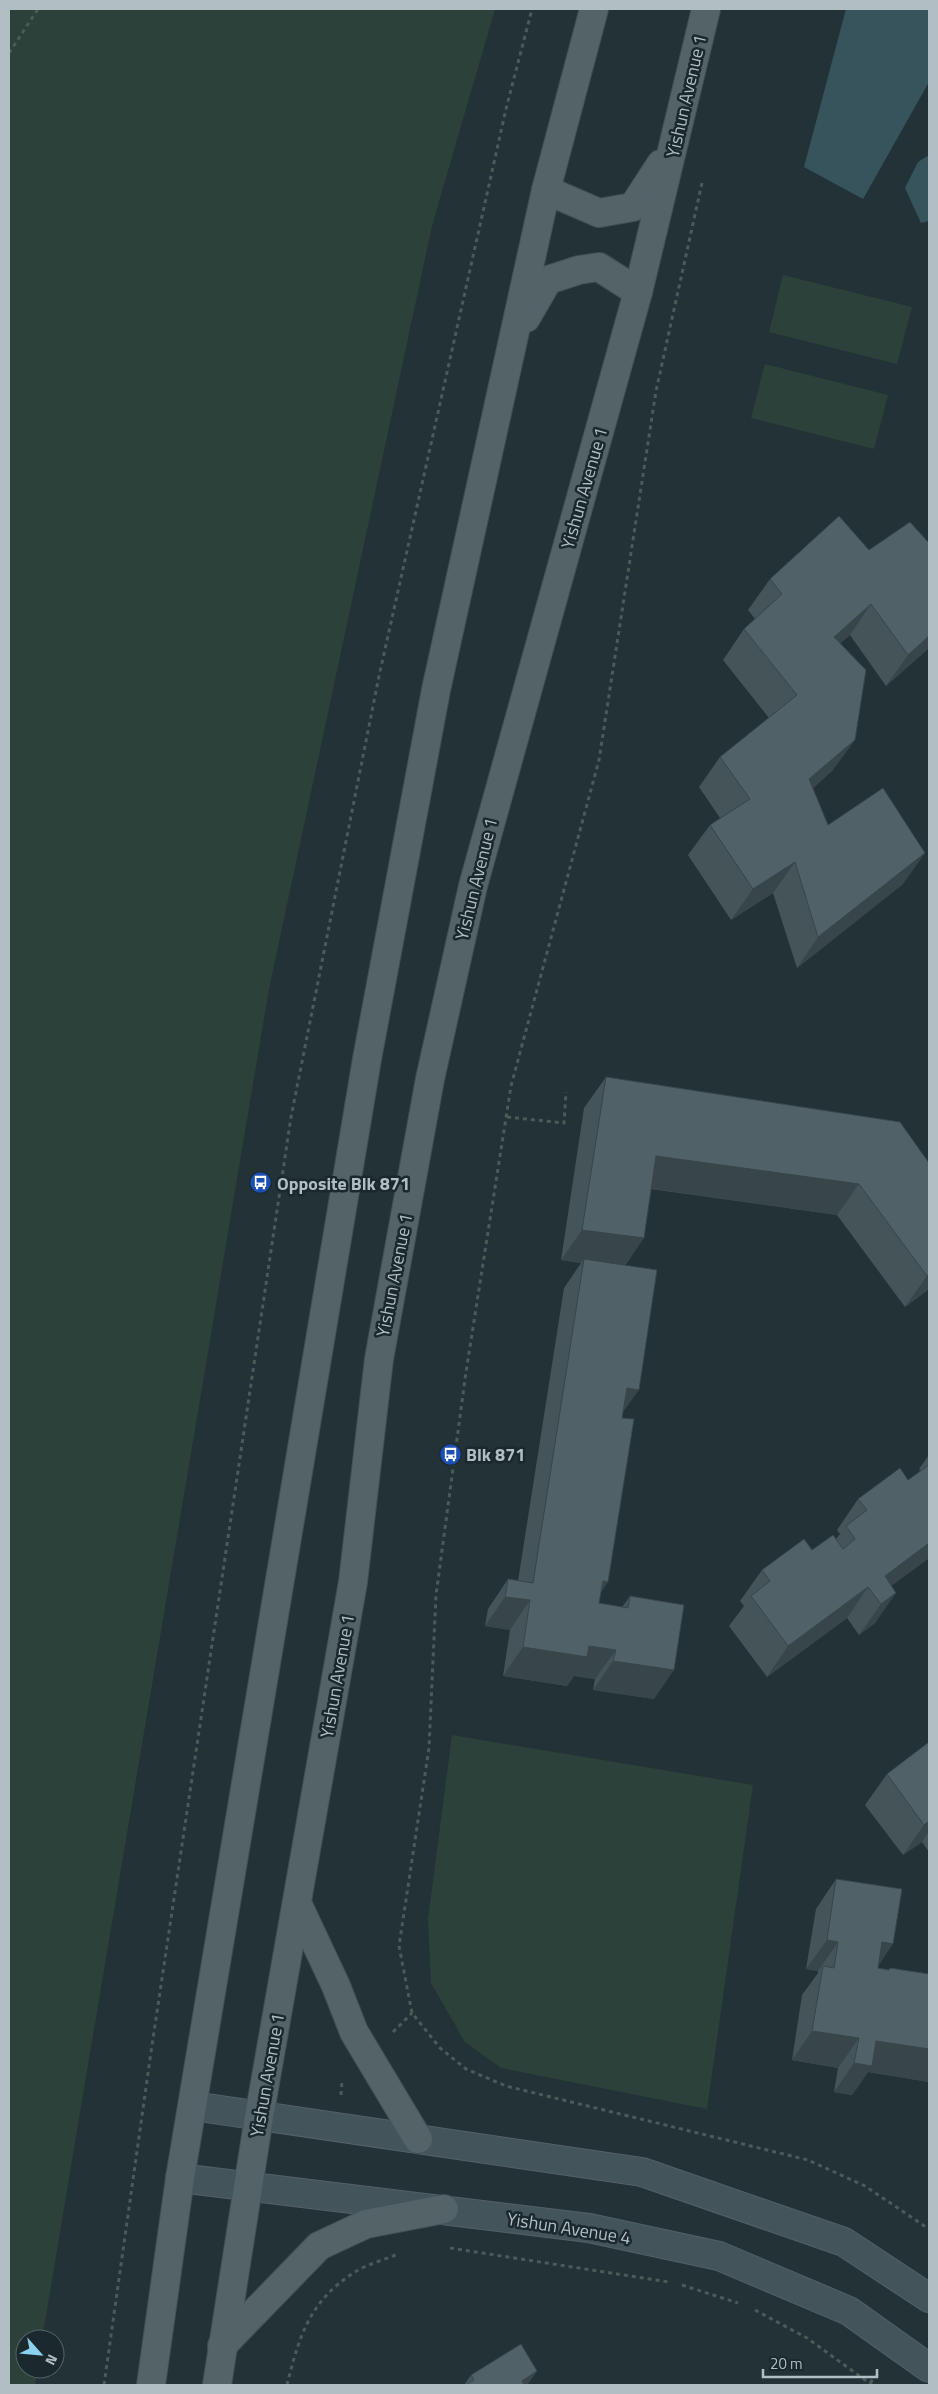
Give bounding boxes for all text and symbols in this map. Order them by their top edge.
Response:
street label: Yishun Avenue 1 [659,32,713,160]
street label: Yishun Avenue 1 [554,424,614,552]
street label: Yishun Avenue 1 [448,815,504,943]
place label: Opposite Blk 871 [277,1170,410,1197]
bus stop icon: Opposite Blk 871 [249,1171,273,1195]
street label: Yishun Avenue 1 [369,1211,419,1339]
place label: Blk 871 [466,1441,525,1468]
bus stop icon: Blk 871 [438,1442,462,1466]
street label: Yishun Avenue 1 [313,1612,361,1740]
street label: Yishun Avenue 1 [243,2011,291,2139]
street label: Yishun Avenue 4 [505,2205,633,2251]
north arrow [15,2329,65,2379]
scale bar [763,2346,877,2378]
text: N [40,2351,64,2369]
text: 20 m [770,2352,803,2375]

